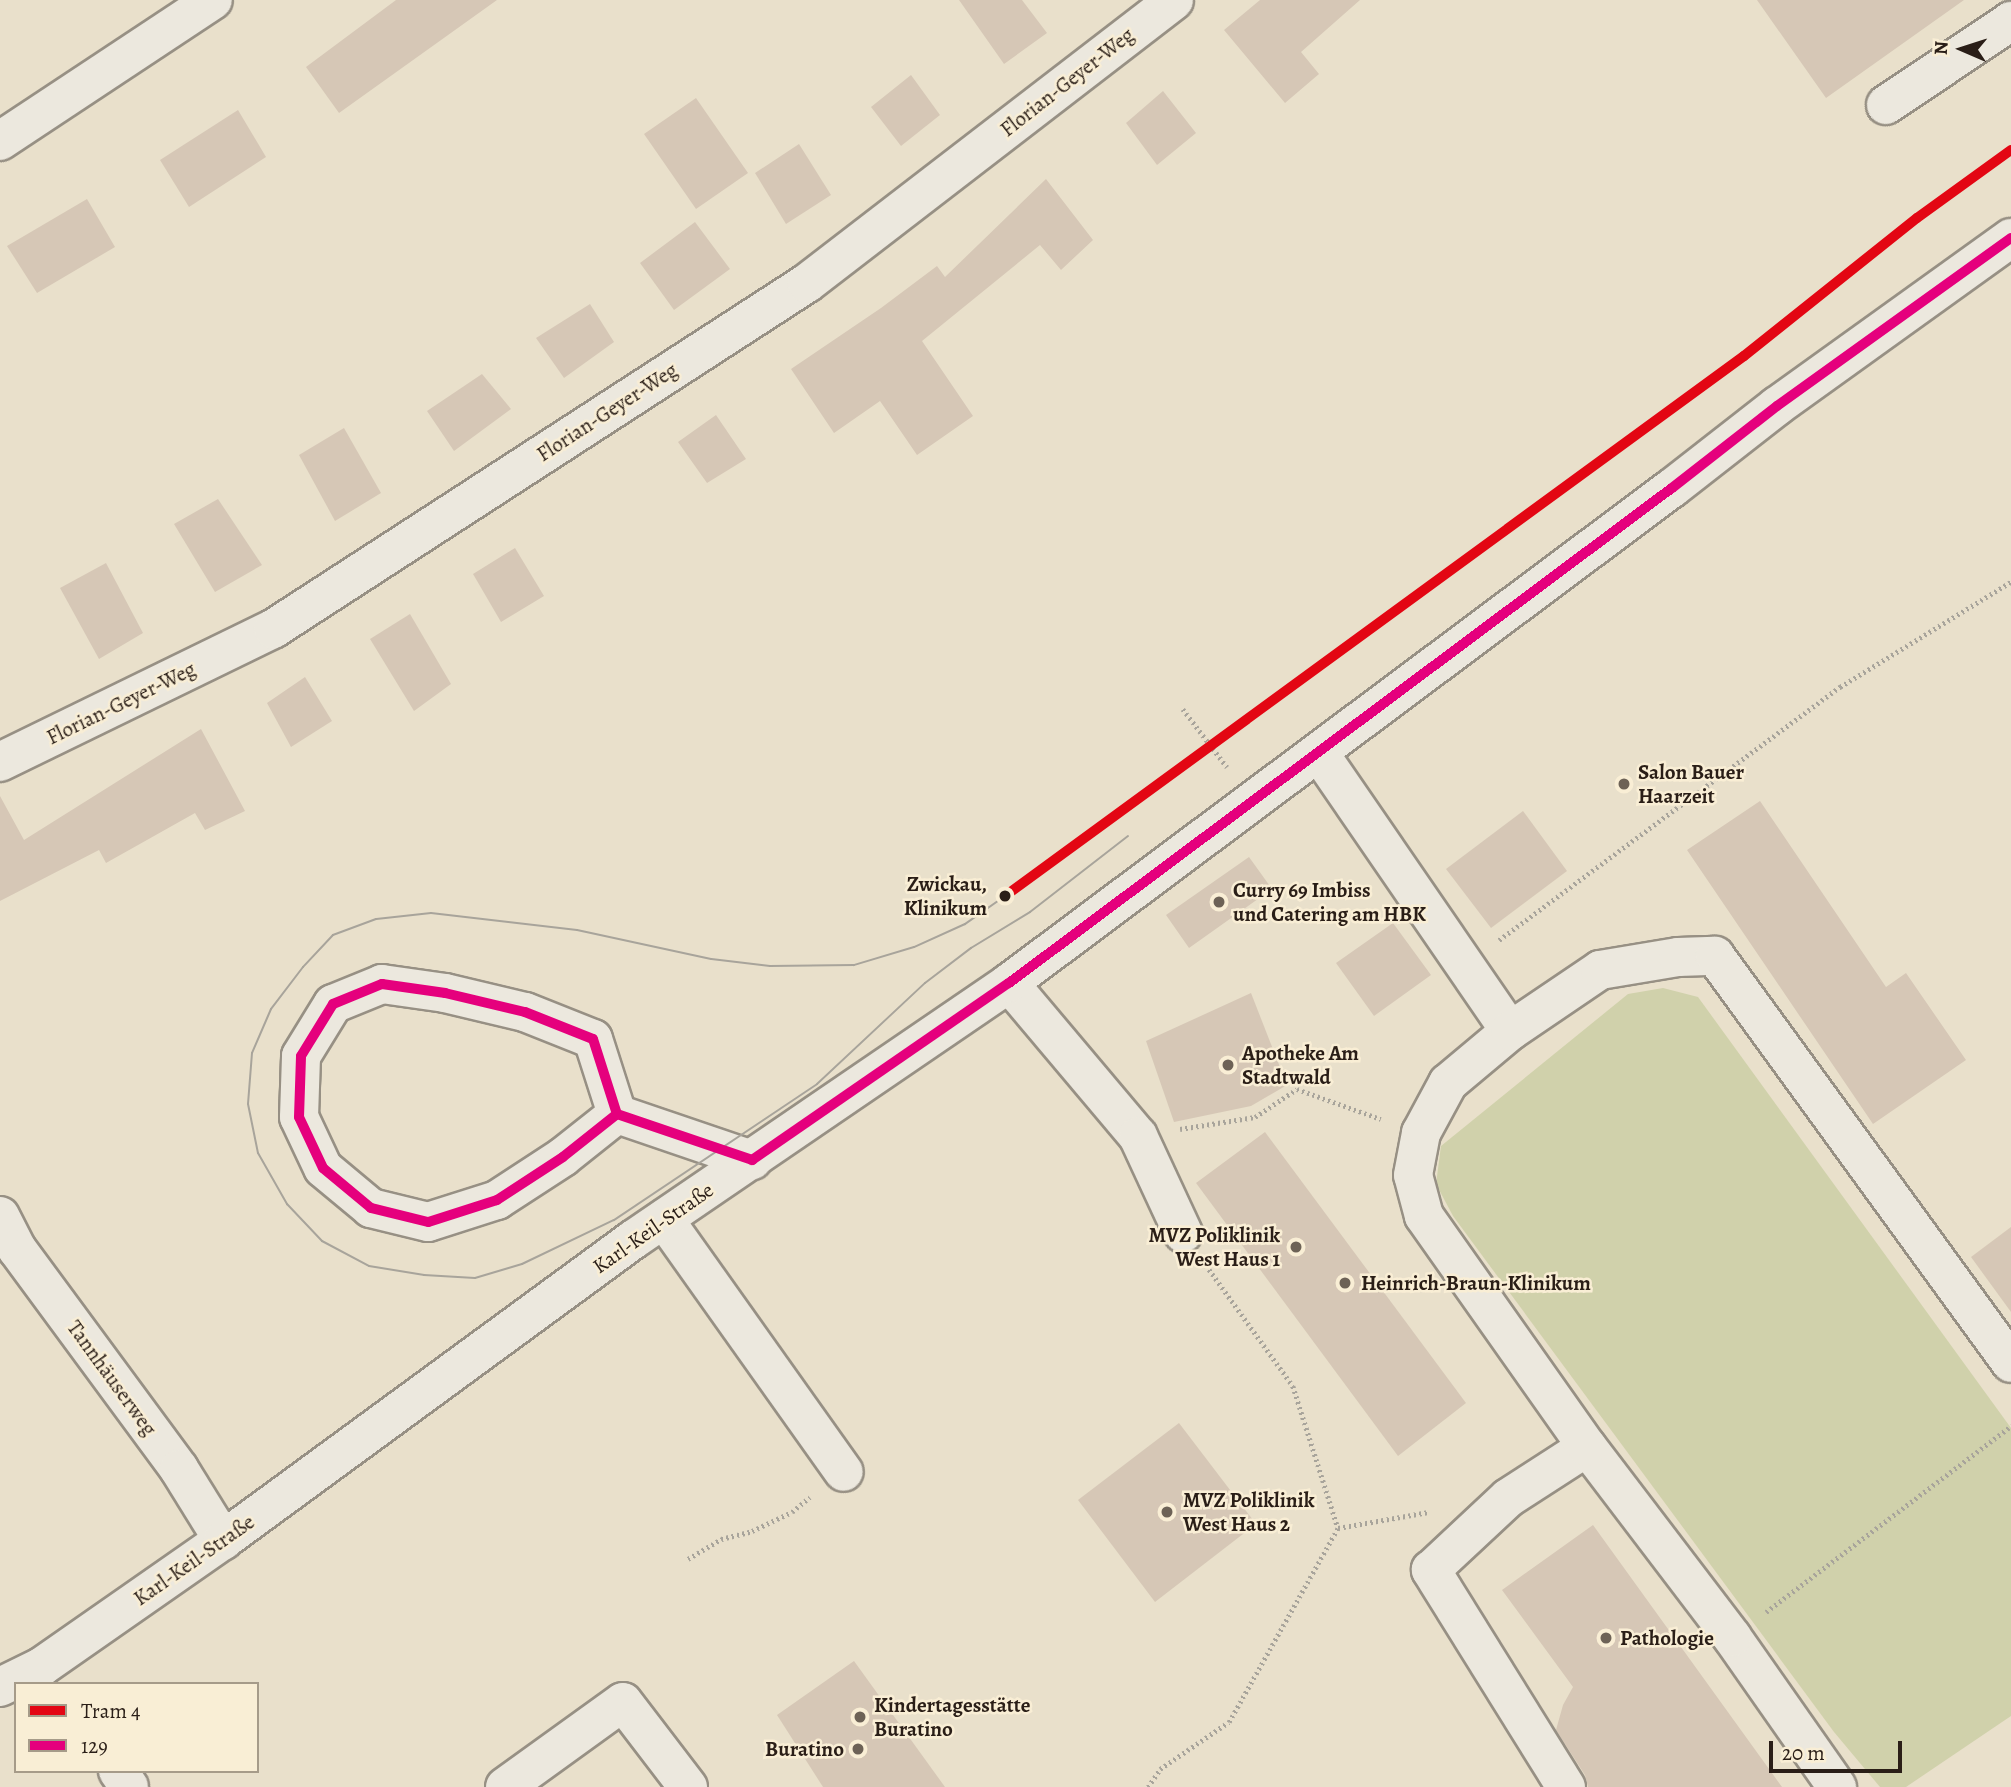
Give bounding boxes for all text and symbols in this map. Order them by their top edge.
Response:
north arrow [1927,14,1997,84]
street label: Florian-Geyer-Weg [995,22,1139,142]
text: N [1928,40,1954,55]
street label: Florian-Geyer-Weg [532,357,682,467]
street label: Florian-Geyer-Weg [42,656,200,750]
place label: Salon Bauer Haarzeit [1638,759,1744,809]
marker: Salon Bauer Haarzeit [1616,776,1632,792]
place label: Zwickau, Klinikum [904,871,987,921]
place label: Curry 69 Imbiss und Catering am HBK [1233,877,1426,927]
marker: Zwickau, Klinikum [993,884,1017,908]
marker: Curry 69 Imbiss und Catering am HBK [1211,894,1227,910]
place label: Apotheke Am Stadtwald [1242,1040,1359,1090]
marker: Apotheke Am Stadtwald [1220,1057,1236,1073]
street label: Karl-Keil-Straße [588,1177,718,1279]
place label: MVZ Poliklinik West Haus 1 [1148,1222,1280,1272]
marker: MVZ Poliklinik West Haus 1 [1286,1237,1306,1257]
place label: Heinrich-Braun-Klinikum [1361,1270,1591,1296]
marker: Heinrich-Braun-Klinikum [1335,1273,1355,1293]
street label: Tannhäuserweg [62,1316,162,1440]
place label: MVZ Poliklinik West Haus 2 [1183,1487,1315,1537]
marker: MVZ Poliklinik West Haus 2 [1157,1502,1177,1522]
street label: Karl-Keil-Straße [129,1509,259,1611]
place label: Pathologie [1620,1625,1714,1651]
marker: Pathologie [1598,1630,1614,1646]
legend [14,1682,259,1773]
place label: Kindertagesstätte Buratino [874,1692,1030,1742]
text: Tram 4 [81,1697,141,1725]
marker: Kindertagesstätte Buratino [852,1709,868,1725]
scale bar [1773,1728,1906,1772]
text: 129 [81,1732,108,1760]
place label: Buratino [765,1736,844,1762]
text: 20 m [1782,1739,1825,1767]
marker: Buratino [850,1741,866,1757]

